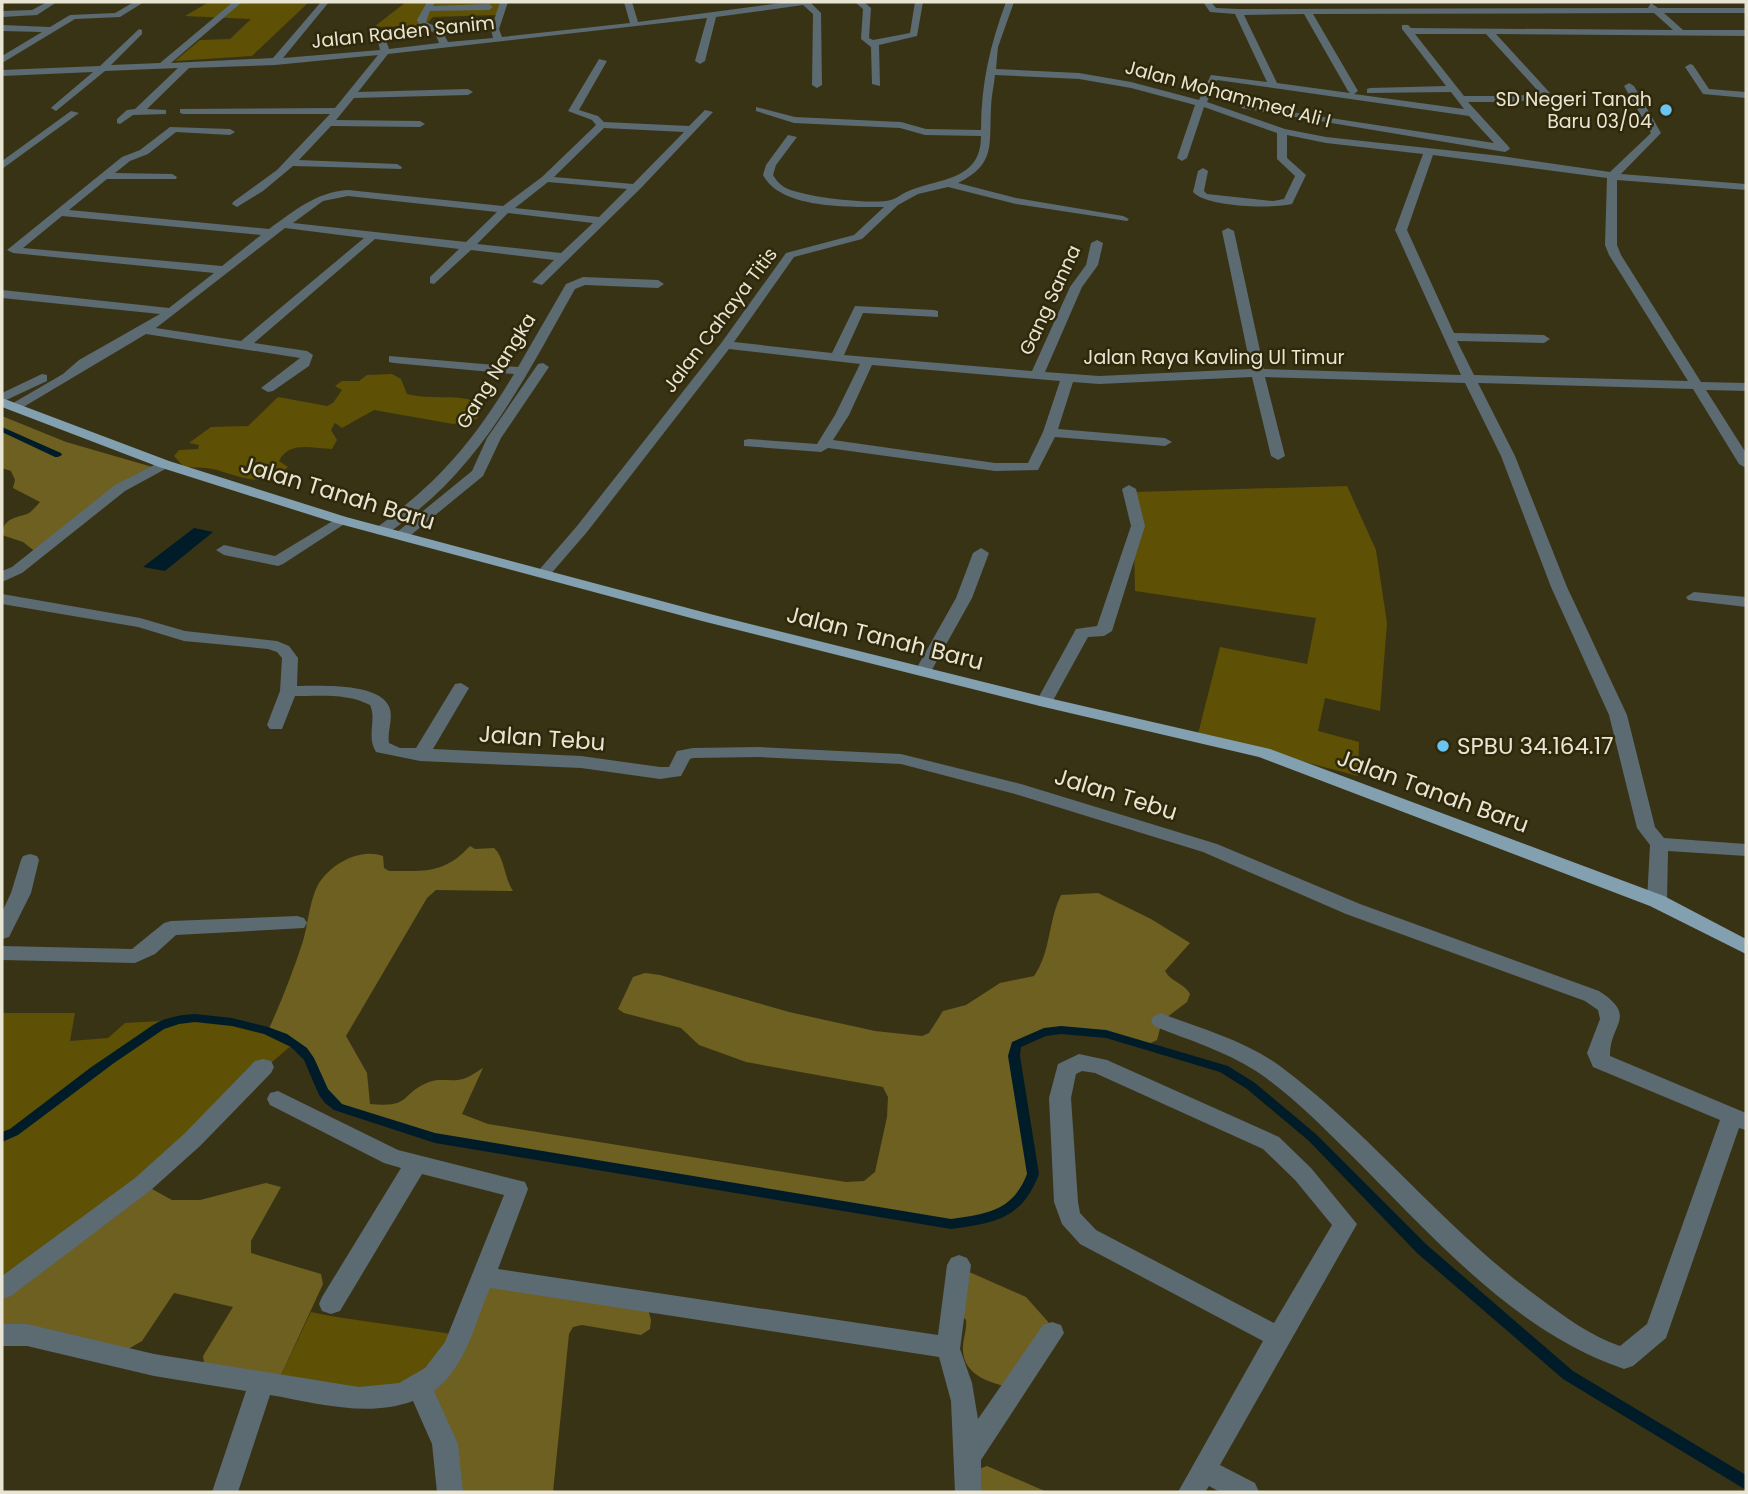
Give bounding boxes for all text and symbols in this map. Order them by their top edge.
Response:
street label: Jalan Raden Sanim [310,9,496,55]
street label: Jalan Mohammed Ali I [1122,54,1334,134]
place label: SD Negeri Tanah Baru 03/04 [1495,86,1652,135]
marker: SD Negeri Tanah Baru 03/04 [1658,102,1674,118]
street label: Gang Sanna [1013,240,1087,360]
street label: Jalan Cahaya Titis [656,242,784,398]
street label: Gang Nangka [450,308,542,434]
street label: Jalan Raya Kavling Ul Timur [1083,344,1345,371]
street label: Jalan Tanah Baru [237,448,439,538]
street label: Jalan Tanah Baru [783,598,987,678]
street label: Jalan Tebu [478,718,606,758]
place label: SPBU 34.164.17 [1457,730,1614,762]
marker: SPBU 34.164.17 [1435,738,1451,754]
street label: Jalan Tanah Baru [1333,741,1533,841]
street label: Jalan Tebu [1051,760,1181,828]

